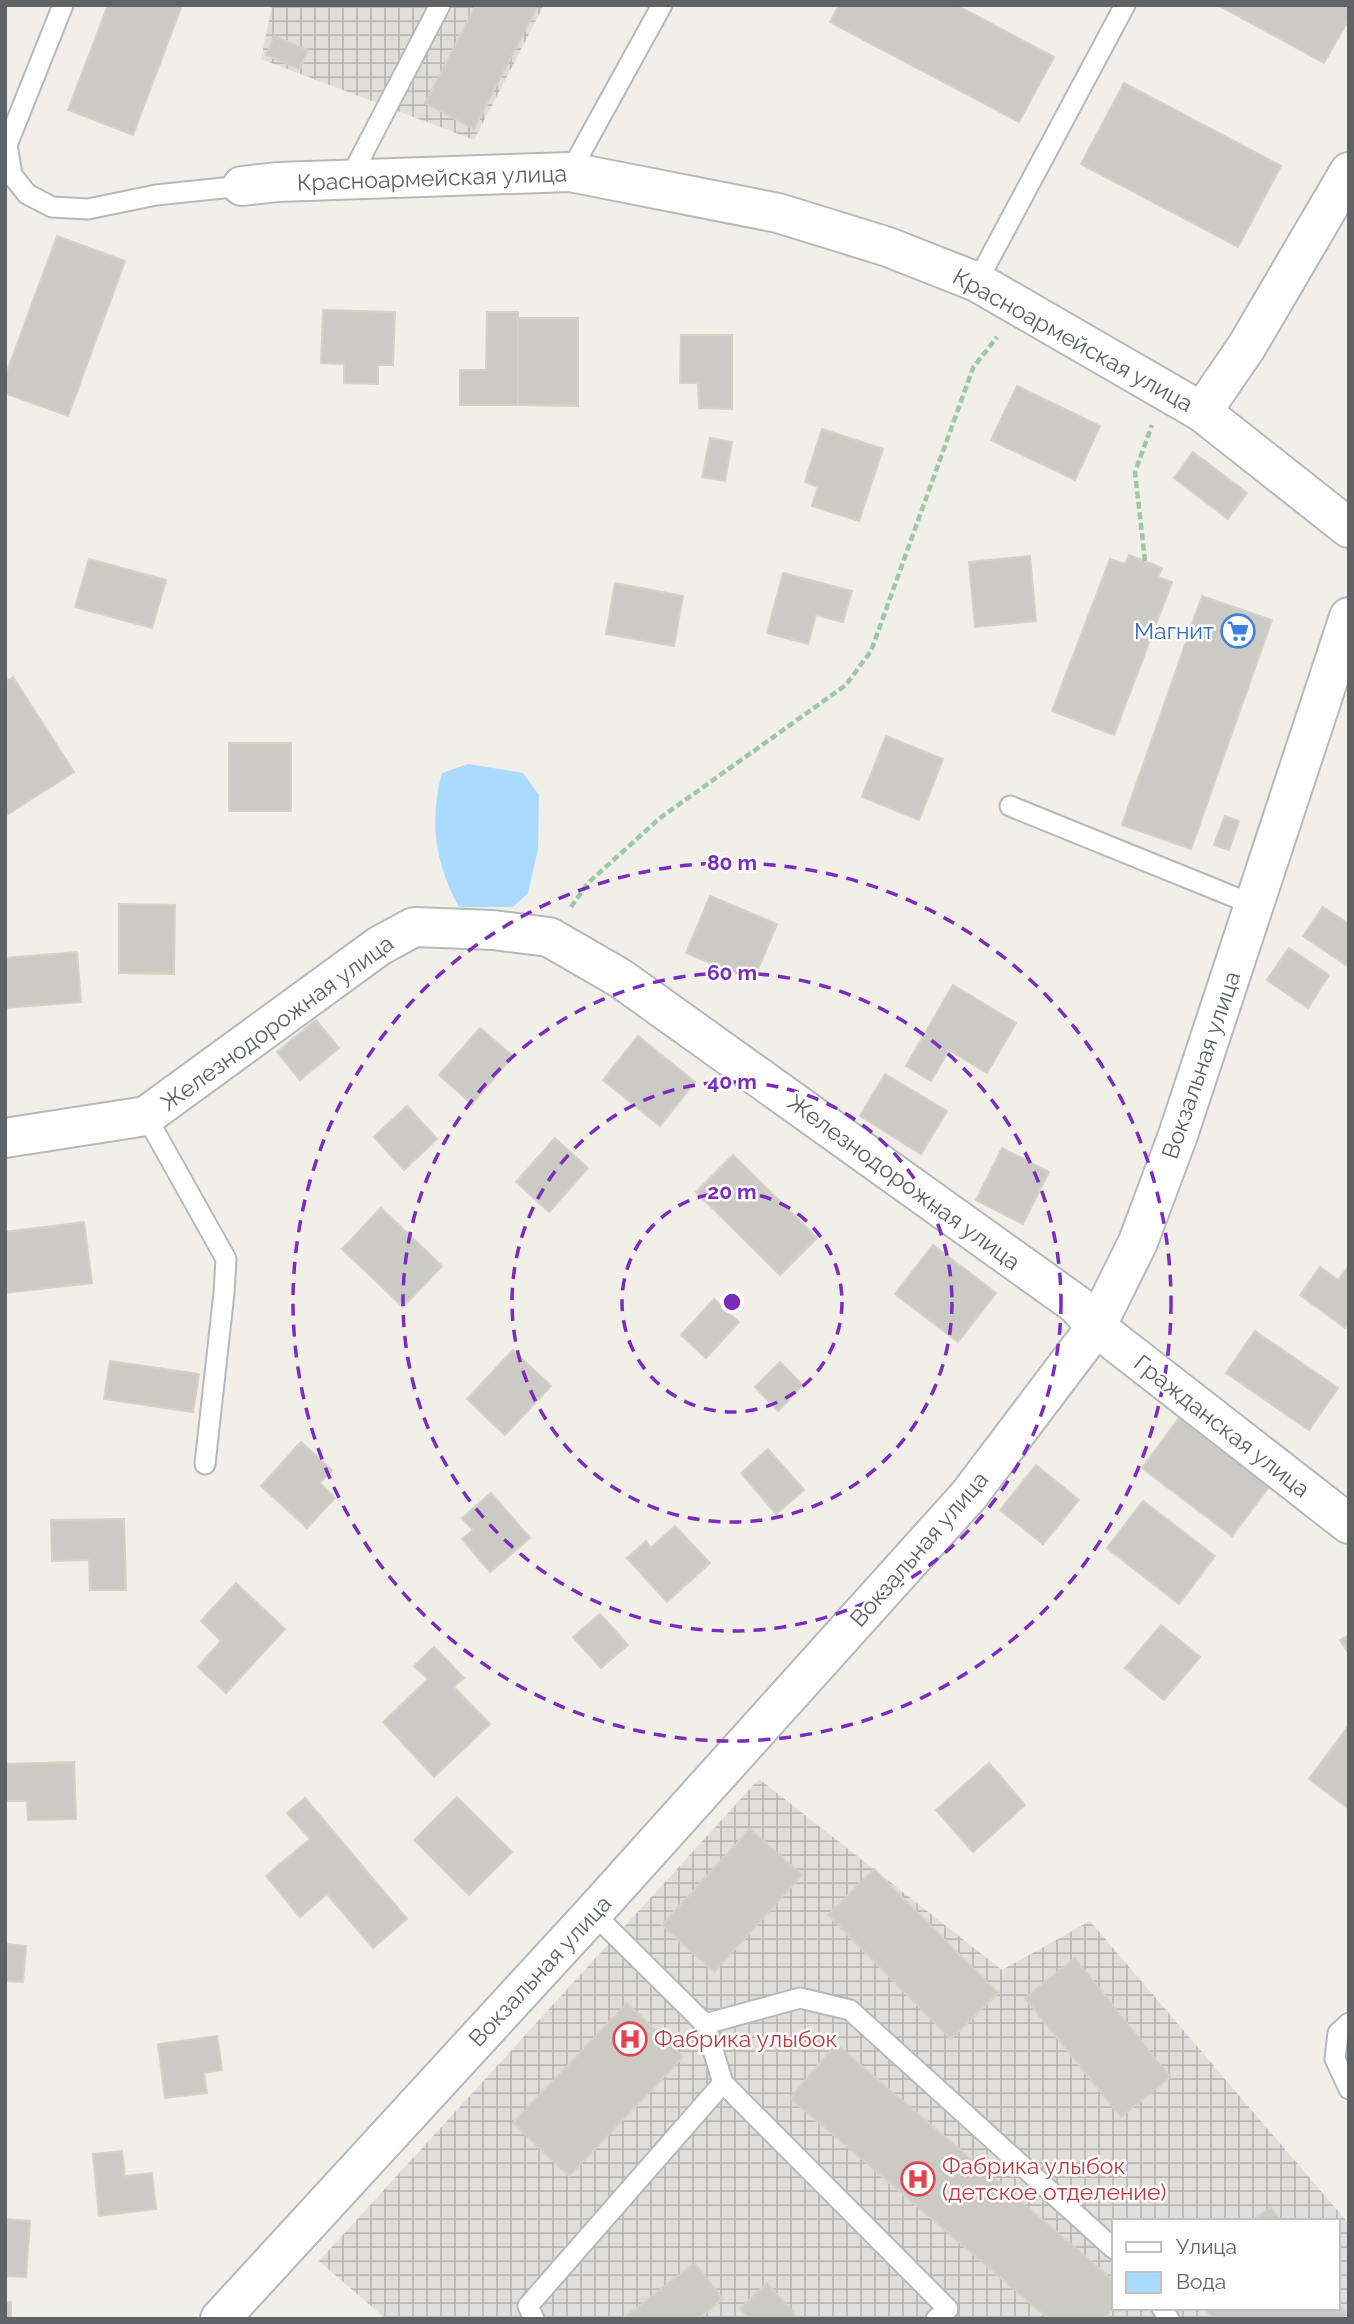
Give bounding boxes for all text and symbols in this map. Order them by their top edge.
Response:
street label: Красноармейская улица [296,159,568,196]
street label: Красноармейская улица [948,262,1198,417]
supermarket icon: Магнит [1219,612,1257,650]
place label: Магнит [1134,617,1214,644]
text: 80 m [707,850,757,875]
street label: Железнодорожная улица [155,929,398,1116]
text: 60 m [707,960,757,985]
street label: Вокзальная улица [1156,968,1245,1162]
text: 40 m [707,1069,757,1094]
street label: Железнодорожная улица [783,1088,1026,1275]
text: 20 m [707,1179,757,1204]
centre of rings [720,1290,744,1314]
street label: Гражданская улица [1129,1349,1315,1503]
street label: Вокзальная улица [844,1466,993,1632]
street label: Вокзальная улица [463,1890,617,2052]
hospital icon: Фабрика улыбок [611,2020,649,2058]
place label: Фабрика улыбок [654,2025,837,2052]
place label: Фабрика улыбок (детское отделение) [942,2152,1166,2205]
hospital icon: Фабрика улыбок (детское отделение) [899,2160,937,2198]
legend [1112,2219,1340,2310]
text: Улица [1176,2234,1237,2259]
text: Вода [1176,2269,1226,2294]

